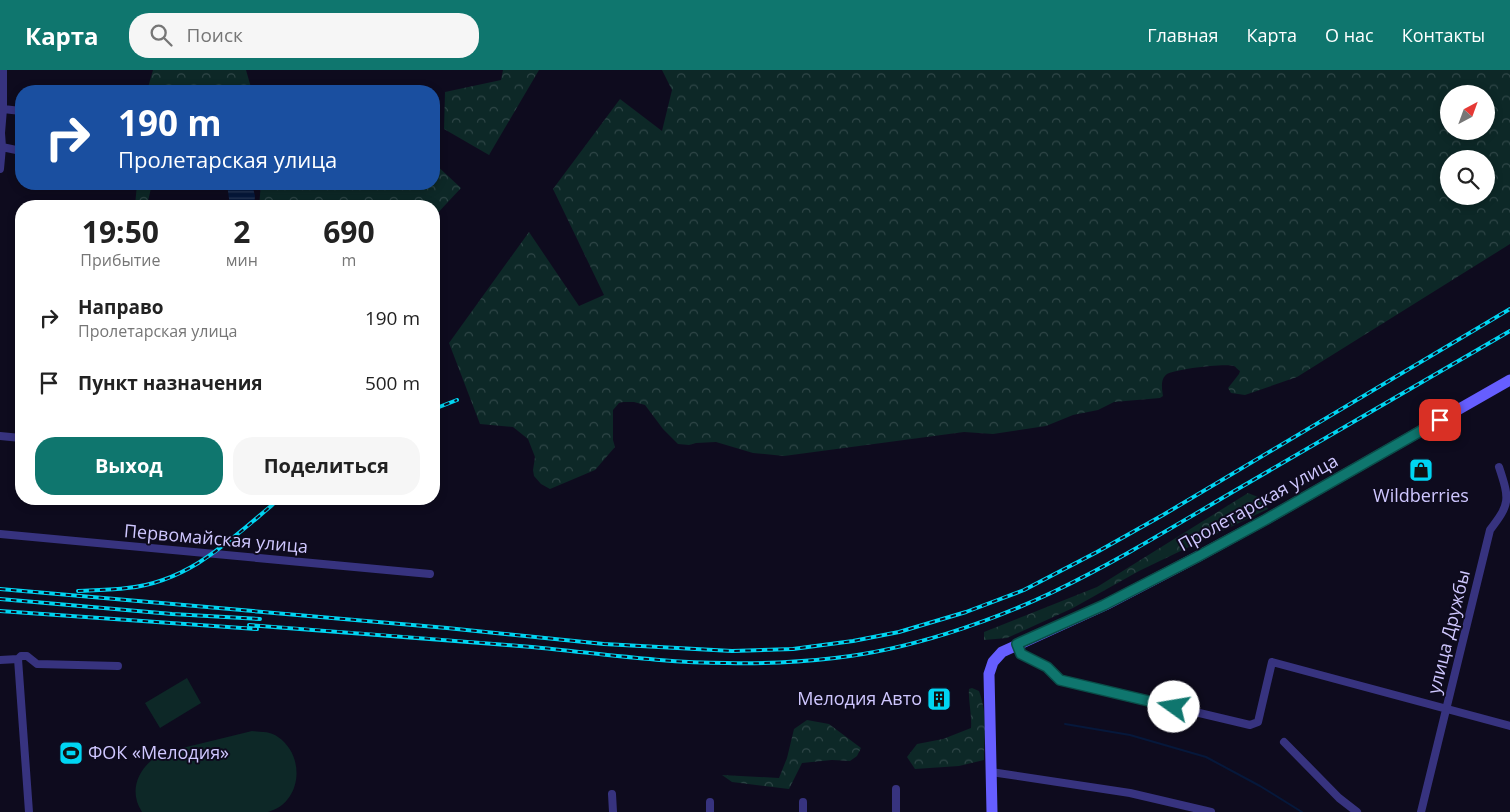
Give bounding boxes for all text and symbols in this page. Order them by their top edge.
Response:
search box [129,13,479,58]
text: Карта [25,19,99,52]
icon: search [147,21,175,49]
text: Поиск [187,22,243,48]
text: Главная [1147,23,1219,47]
text: Карта [1247,23,1297,47]
text: О нас [1325,23,1374,47]
text: Контакты [1402,23,1485,47]
north arrow [1440,85,1495,140]
map controls [1440,85,1495,205]
text: 190 m [118,99,222,146]
icon: right [35,105,100,170]
text: Пролетарская улица [118,144,337,174]
button: search [1440,150,1495,205]
text: 19:50 [82,211,159,252]
text: 2 [233,211,250,252]
text: 690 [323,211,375,252]
text: Прибытие [80,249,160,271]
text: мин [226,249,258,271]
text: m [342,249,356,271]
text: Направо [78,294,164,320]
icon: right [35,304,63,332]
text: 190 m [365,305,420,331]
text: Пролетарская улица [78,320,238,342]
icon: arrive [35,369,63,397]
text: Пункт назначения [78,370,263,396]
text: 500 m [365,370,420,396]
pin [1419,399,1461,441]
icon: arrive [1426,406,1454,434]
button: Выход [35,437,223,495]
button: Поделиться [233,437,420,495]
street label: Пролетарская улица [1173,448,1342,556]
shop icon: Wildberries [1408,457,1434,483]
place label: Wildberries [1373,483,1469,507]
street label: Первомайская улица [123,518,309,558]
street label: улица Дружбы [1421,567,1475,696]
position arrow [1147,680,1199,732]
place label: Мелодия Авто [797,686,922,710]
building icon: Мелодия Авто [926,686,952,712]
sports icon: ФОК «Мелодия» [58,740,84,766]
place label: ФОК «Мелодия» [88,740,229,764]

